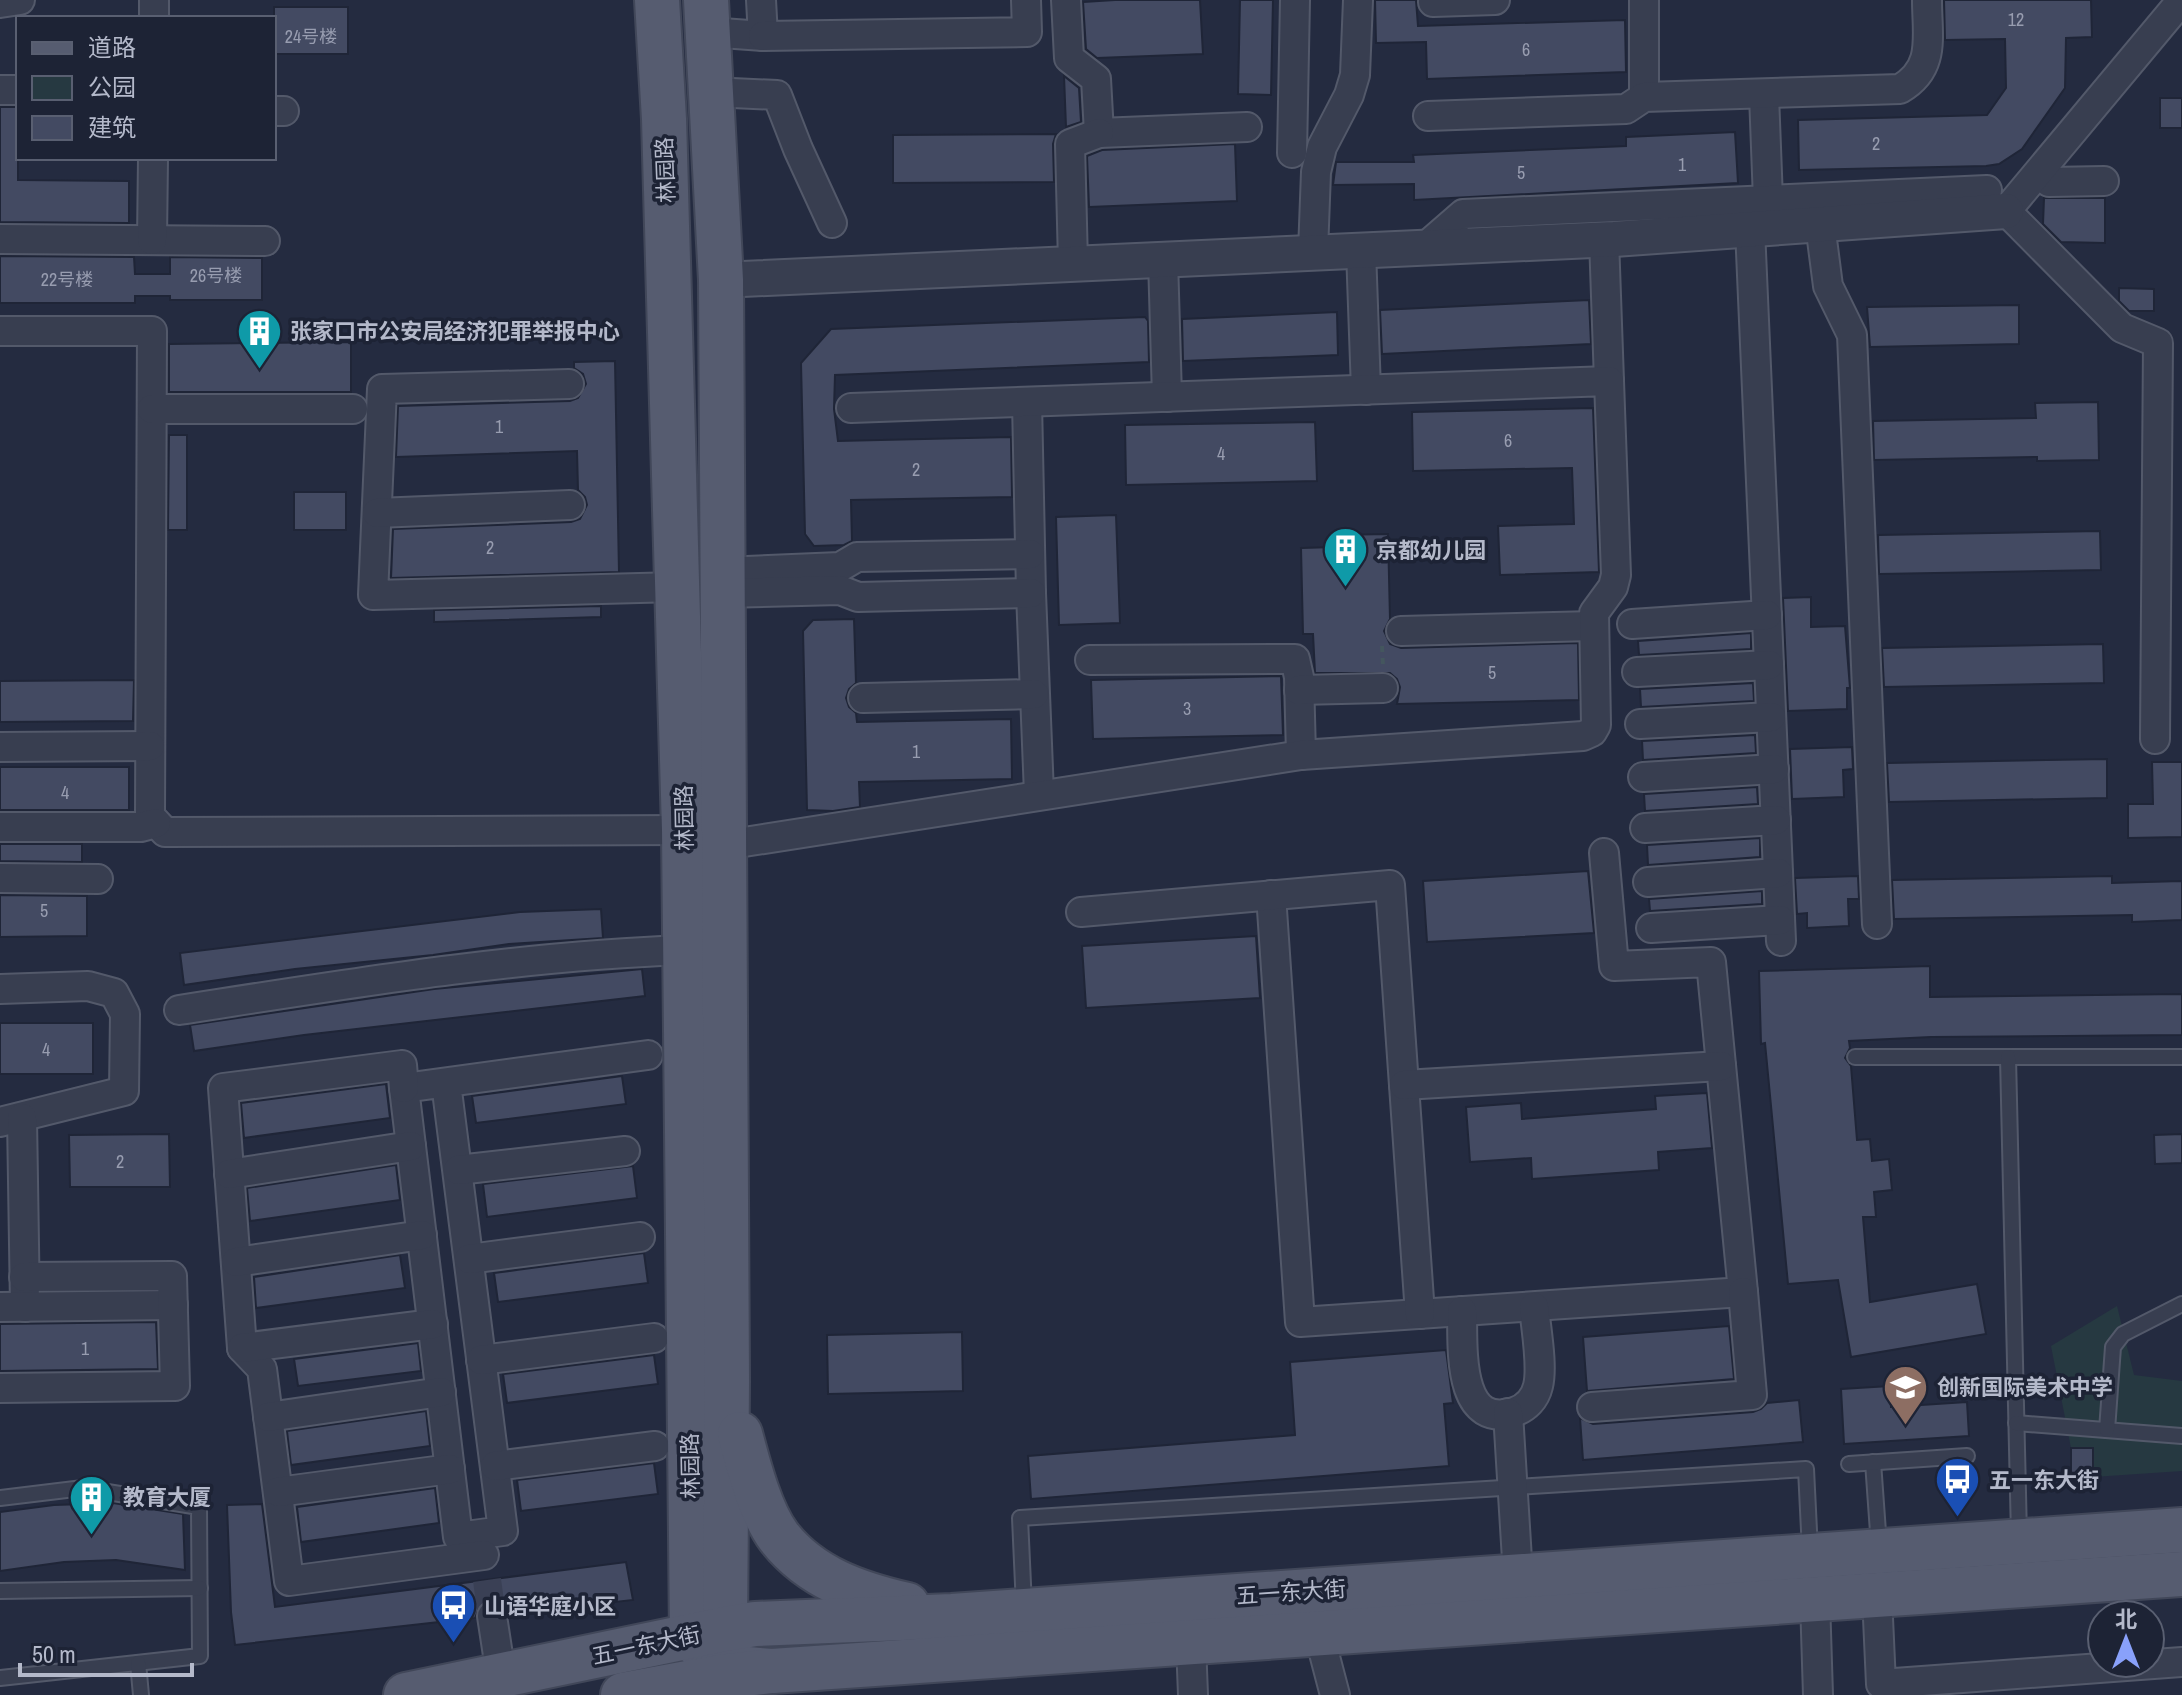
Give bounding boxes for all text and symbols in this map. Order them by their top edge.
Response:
house number: 12 [2008,7,2024,32]
legend [16,16,276,160]
house number: 24号楼 [285,24,337,49]
text: 道路 [88,31,136,63]
house number: 6 [1522,37,1530,62]
text: 公园 [88,71,136,103]
text: 建筑 [88,111,136,143]
house number: 2 [1872,131,1880,156]
street label: 林园路 [649,136,681,204]
house number: 1 [1678,152,1687,177]
house number: 5 [1517,160,1525,185]
house number: 26号楼 [190,263,242,288]
house number: 22号楼 [41,267,93,292]
building icon: 张家口市公安局经济犯罪举报中心 [235,307,283,370]
place label: 张家口市公安局经济犯罪举报中心 [290,316,620,346]
house number: 1 [495,414,504,439]
house number: 6 [1504,428,1512,453]
house number: 4 [1217,441,1225,466]
house number: 2 [912,457,920,482]
building icon: 京都幼儿园 [1321,526,1369,589]
house number: 2 [486,535,494,560]
place label: 京都幼儿园 [1376,535,1486,565]
house number: 5 [1488,660,1496,685]
house number: 3 [1183,696,1191,721]
house number: 1 [912,739,921,764]
house number: 4 [61,780,69,805]
street label: 林园路 [668,785,700,851]
house number: 5 [40,898,48,923]
house number: 4 [42,1037,50,1062]
house number: 2 [116,1149,124,1174]
house number: 1 [81,1336,90,1361]
school or university icon: 创新国际美术中学 [1882,1363,1930,1426]
place label: 创新国际美术中学 [1937,1372,2113,1402]
street label: 林园路 [674,1433,706,1499]
bus stop icon: 五一东大街 [1934,1456,1982,1519]
place label: 五一东大街 [1989,1465,2099,1495]
building icon: 教育大厦 [68,1473,116,1536]
place label: 教育大厦 [123,1482,211,1512]
street label: 五一东大街 [1235,1573,1347,1611]
bus stop icon: 山语华庭小区 [429,1582,477,1645]
place label: 山语华庭小区 [484,1591,616,1621]
north arrow [2086,1599,2166,1679]
text: 北 [2115,1604,2137,1634]
street label: 五一东大街 [589,1619,703,1671]
scale bar [20,1627,192,1677]
text: 50 m [32,1638,76,1670]

